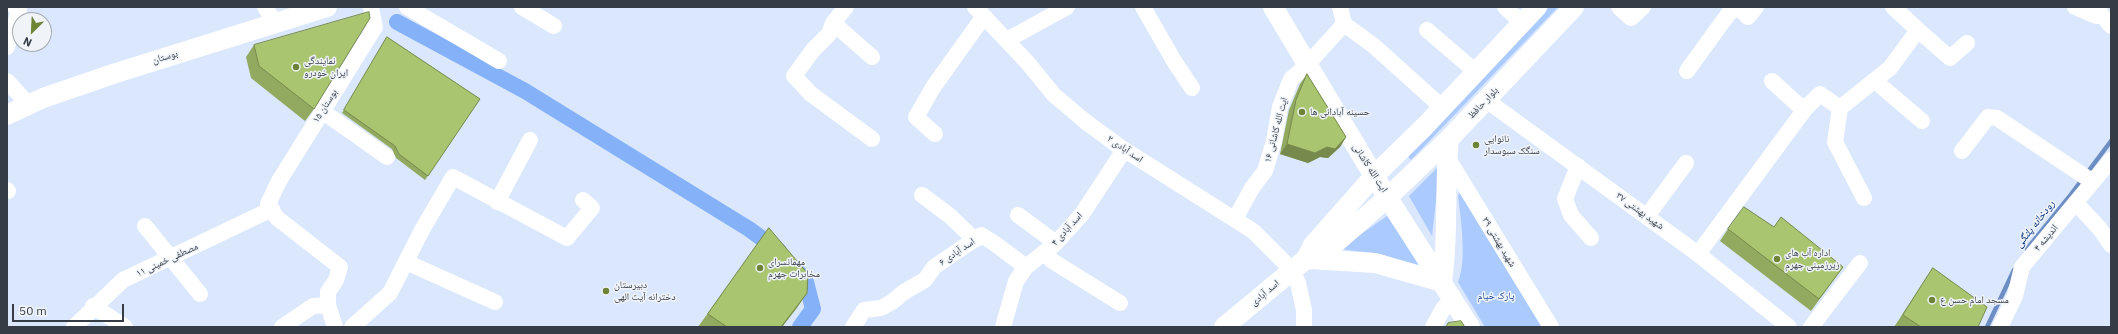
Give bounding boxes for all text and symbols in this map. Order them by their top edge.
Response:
north arrow [12,12,52,52]
text: N [21,34,34,50]
street label: بوستان [151,47,179,67]
place label: نمایندگی ایران خودرو [304,55,348,78]
marker: نمایندگی ایران خودرو [291,62,301,72]
street label: بلوار حافظ [1465,85,1501,121]
street label: بوستان ۱۵ [310,87,340,125]
street label: ایت الله کاشانی ۱۶ [1262,96,1290,164]
place label: حسینه آبادانی ها [1310,106,1370,118]
marker: حسینه آبادانی ها [1297,107,1307,117]
street label: اسد آبادی ۲ [1105,133,1145,165]
place label: نانوایی سنگک سبوسدار [1484,133,1540,156]
marker: نانوایی سنگک سبوسدار [1471,140,1481,150]
street label: ایت الله کاشانی [1350,141,1390,195]
street label: شهید بهشتی ۳۷ [1614,190,1666,232]
water label: رودخانه پلنگی [2012,198,2058,250]
street label: اسد آبادی ۴ [1049,210,1085,248]
street label: شهید بهشتی ۳۹ [1479,215,1519,269]
street label: اندیشه ۴ [2031,222,2061,254]
street label: اسد آبادی ۶ [937,236,977,268]
street label: مصطفی خمینی ۱۱ [134,240,200,280]
place label: اداره آب های زیرزمینی جهرم [1785,247,1840,270]
marker: اداره آب های زیرزمینی جهرم [1772,254,1782,264]
place label: مهمانسرای مخابرات جهرم [768,256,820,280]
marker: مهمانسرای مخابرات جهرم [755,263,765,273]
street label: اسد آبادی [1248,277,1282,309]
place label: دبیرستان دخترانه آیت الهی [614,279,676,302]
marker: دبیرستان دخترانه آیت الهی [601,286,611,296]
park label: پارک خیام [1478,290,1514,302]
place label: مسجد امام حسن ع [1940,294,2009,306]
marker: مسجد امام حسن ع [1927,295,1937,305]
scale bar [14,296,126,322]
text: 50 m [19,303,47,318]

